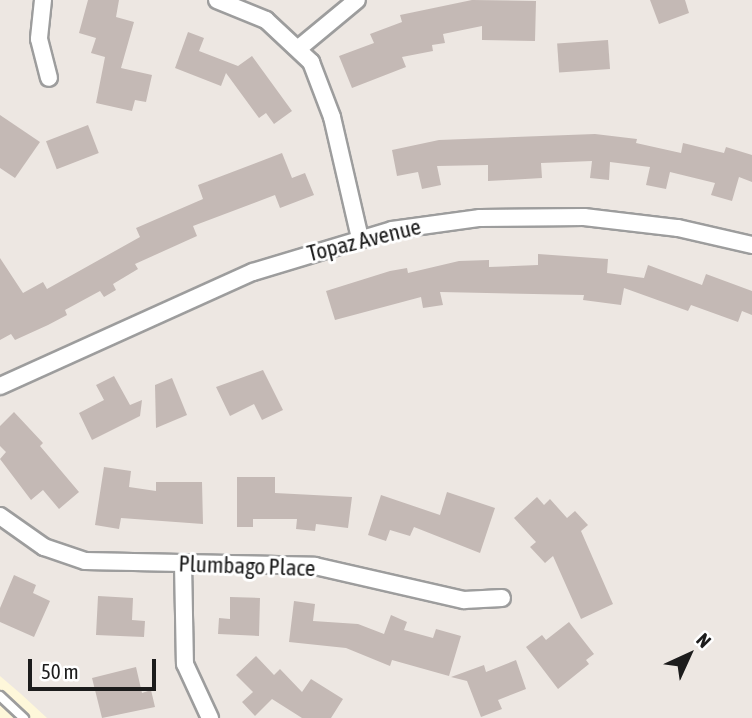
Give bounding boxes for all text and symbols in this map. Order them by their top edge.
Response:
street label: Topaz Avenue [304,213,424,267]
street label: Plumbago Place [178,550,316,582]
north arrow [654,620,724,690]
text: N [692,628,716,652]
scale bar [32,644,159,688]
text: 50 m [41,659,79,683]

